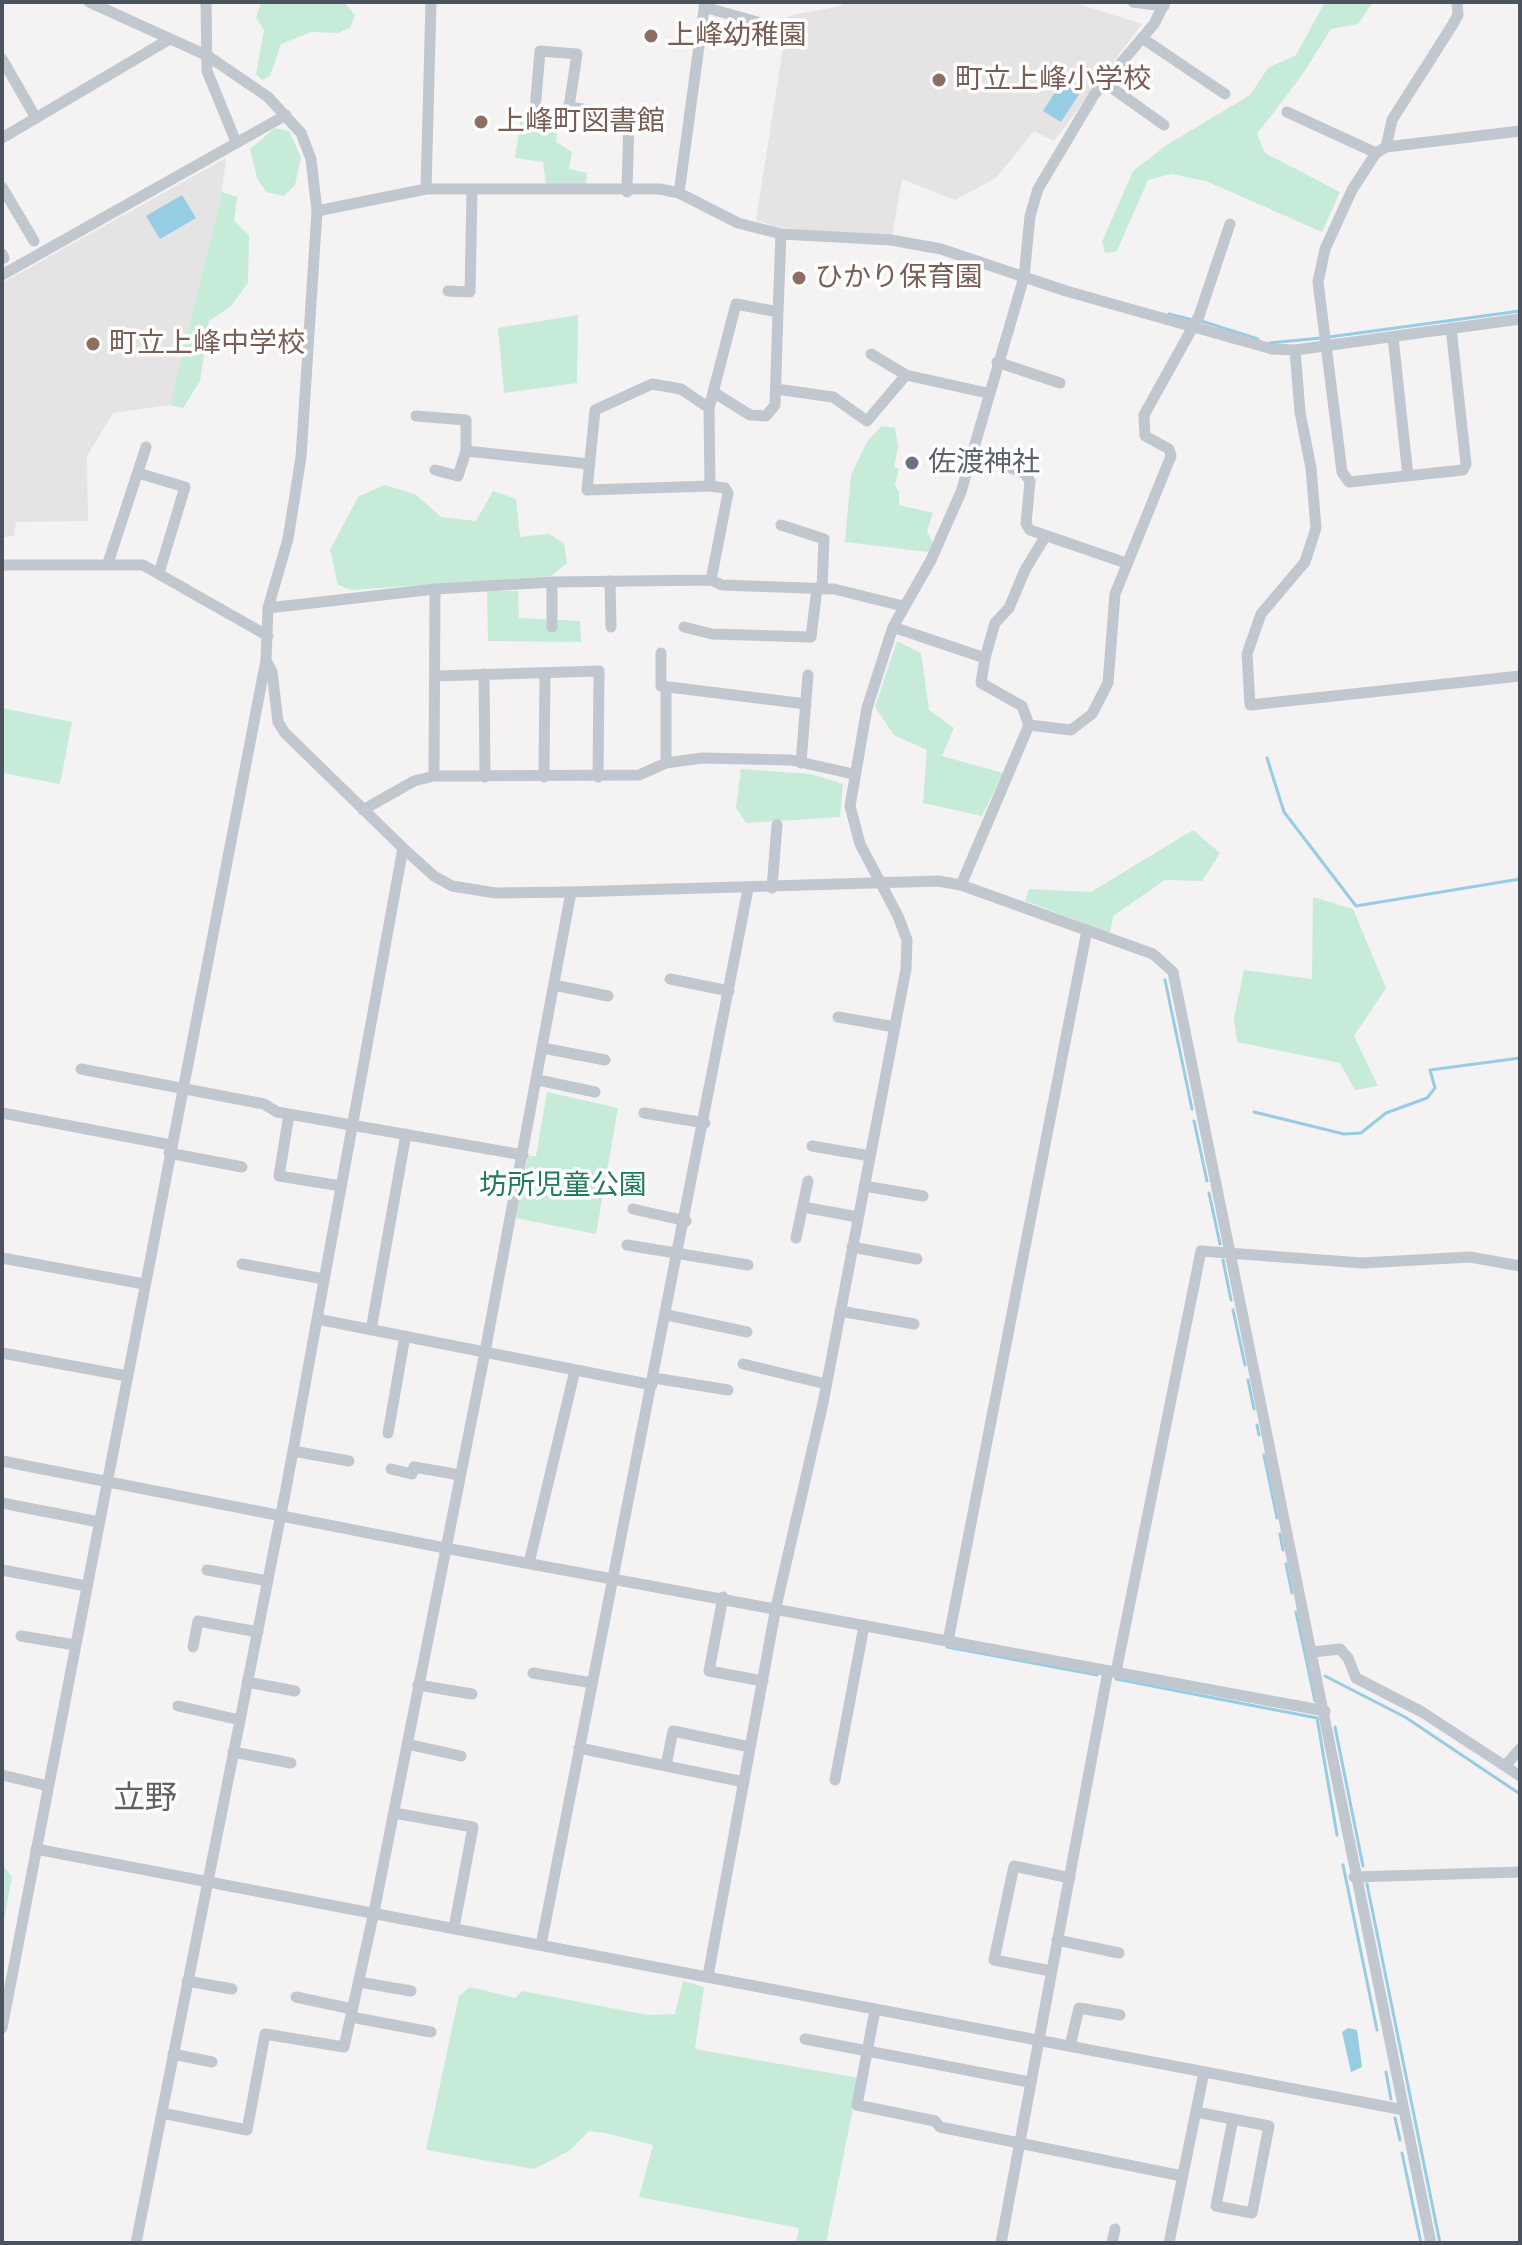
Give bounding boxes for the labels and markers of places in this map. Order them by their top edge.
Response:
place label: 上峰幼稚園 [667,19,807,53]
marker: 上峰幼稚園 [642,27,660,45]
place label: 町立上峰小学校 [955,63,1151,97]
marker: 町立上峰小学校 [930,71,948,89]
place label: 上峰町図書館 [497,105,665,139]
marker: 上峰町図書館 [472,113,490,131]
place label: ひかり保育園 [815,261,983,295]
marker: ひかり保育園 [790,269,808,287]
place label: 町立上峰中学校 [109,327,305,361]
marker: 町立上峰中学校 [84,335,102,353]
place label: 佐渡神社 [928,446,1040,480]
marker: 佐渡神社 [903,454,921,472]

